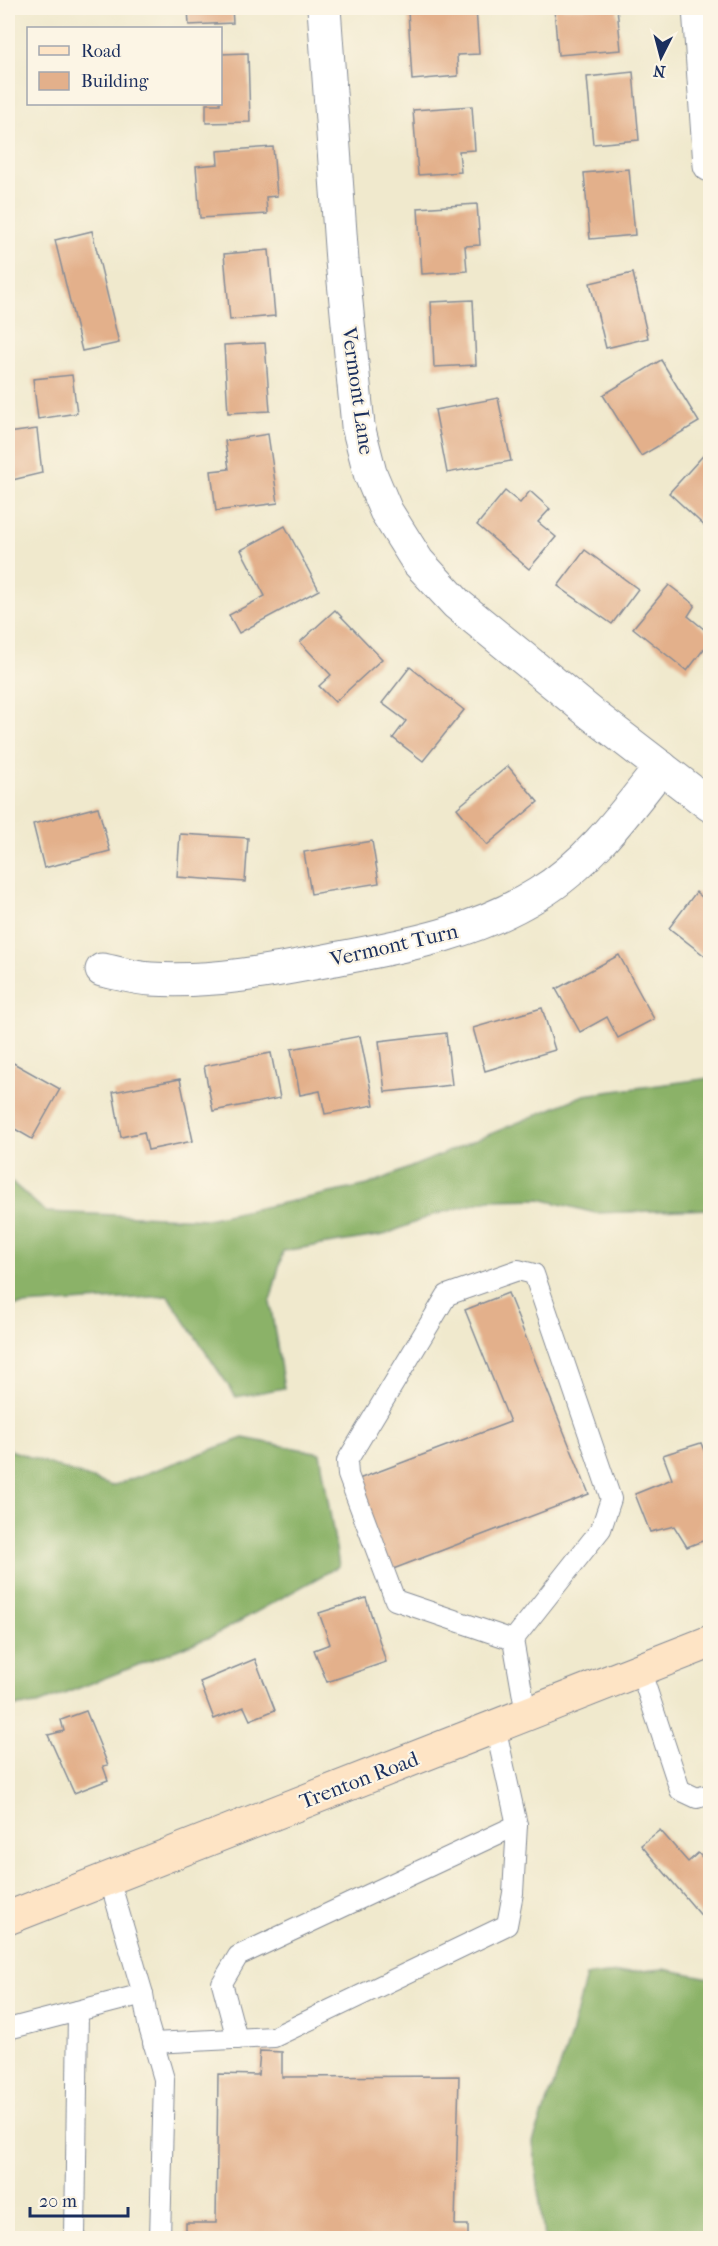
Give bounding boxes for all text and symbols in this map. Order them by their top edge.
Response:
legend [27,27,222,105]
north arrow [631,27,691,87]
text: Road [81,41,121,62]
text: N [652,61,667,82]
text: Building [81,71,149,92]
street label: Vermont Lane [337,325,379,456]
street label: Vermont Turn [327,919,460,972]
street label: Trenton Road [296,1746,422,1814]
scale bar [30,2180,128,2218]
text: 20 m [39,2191,77,2212]

